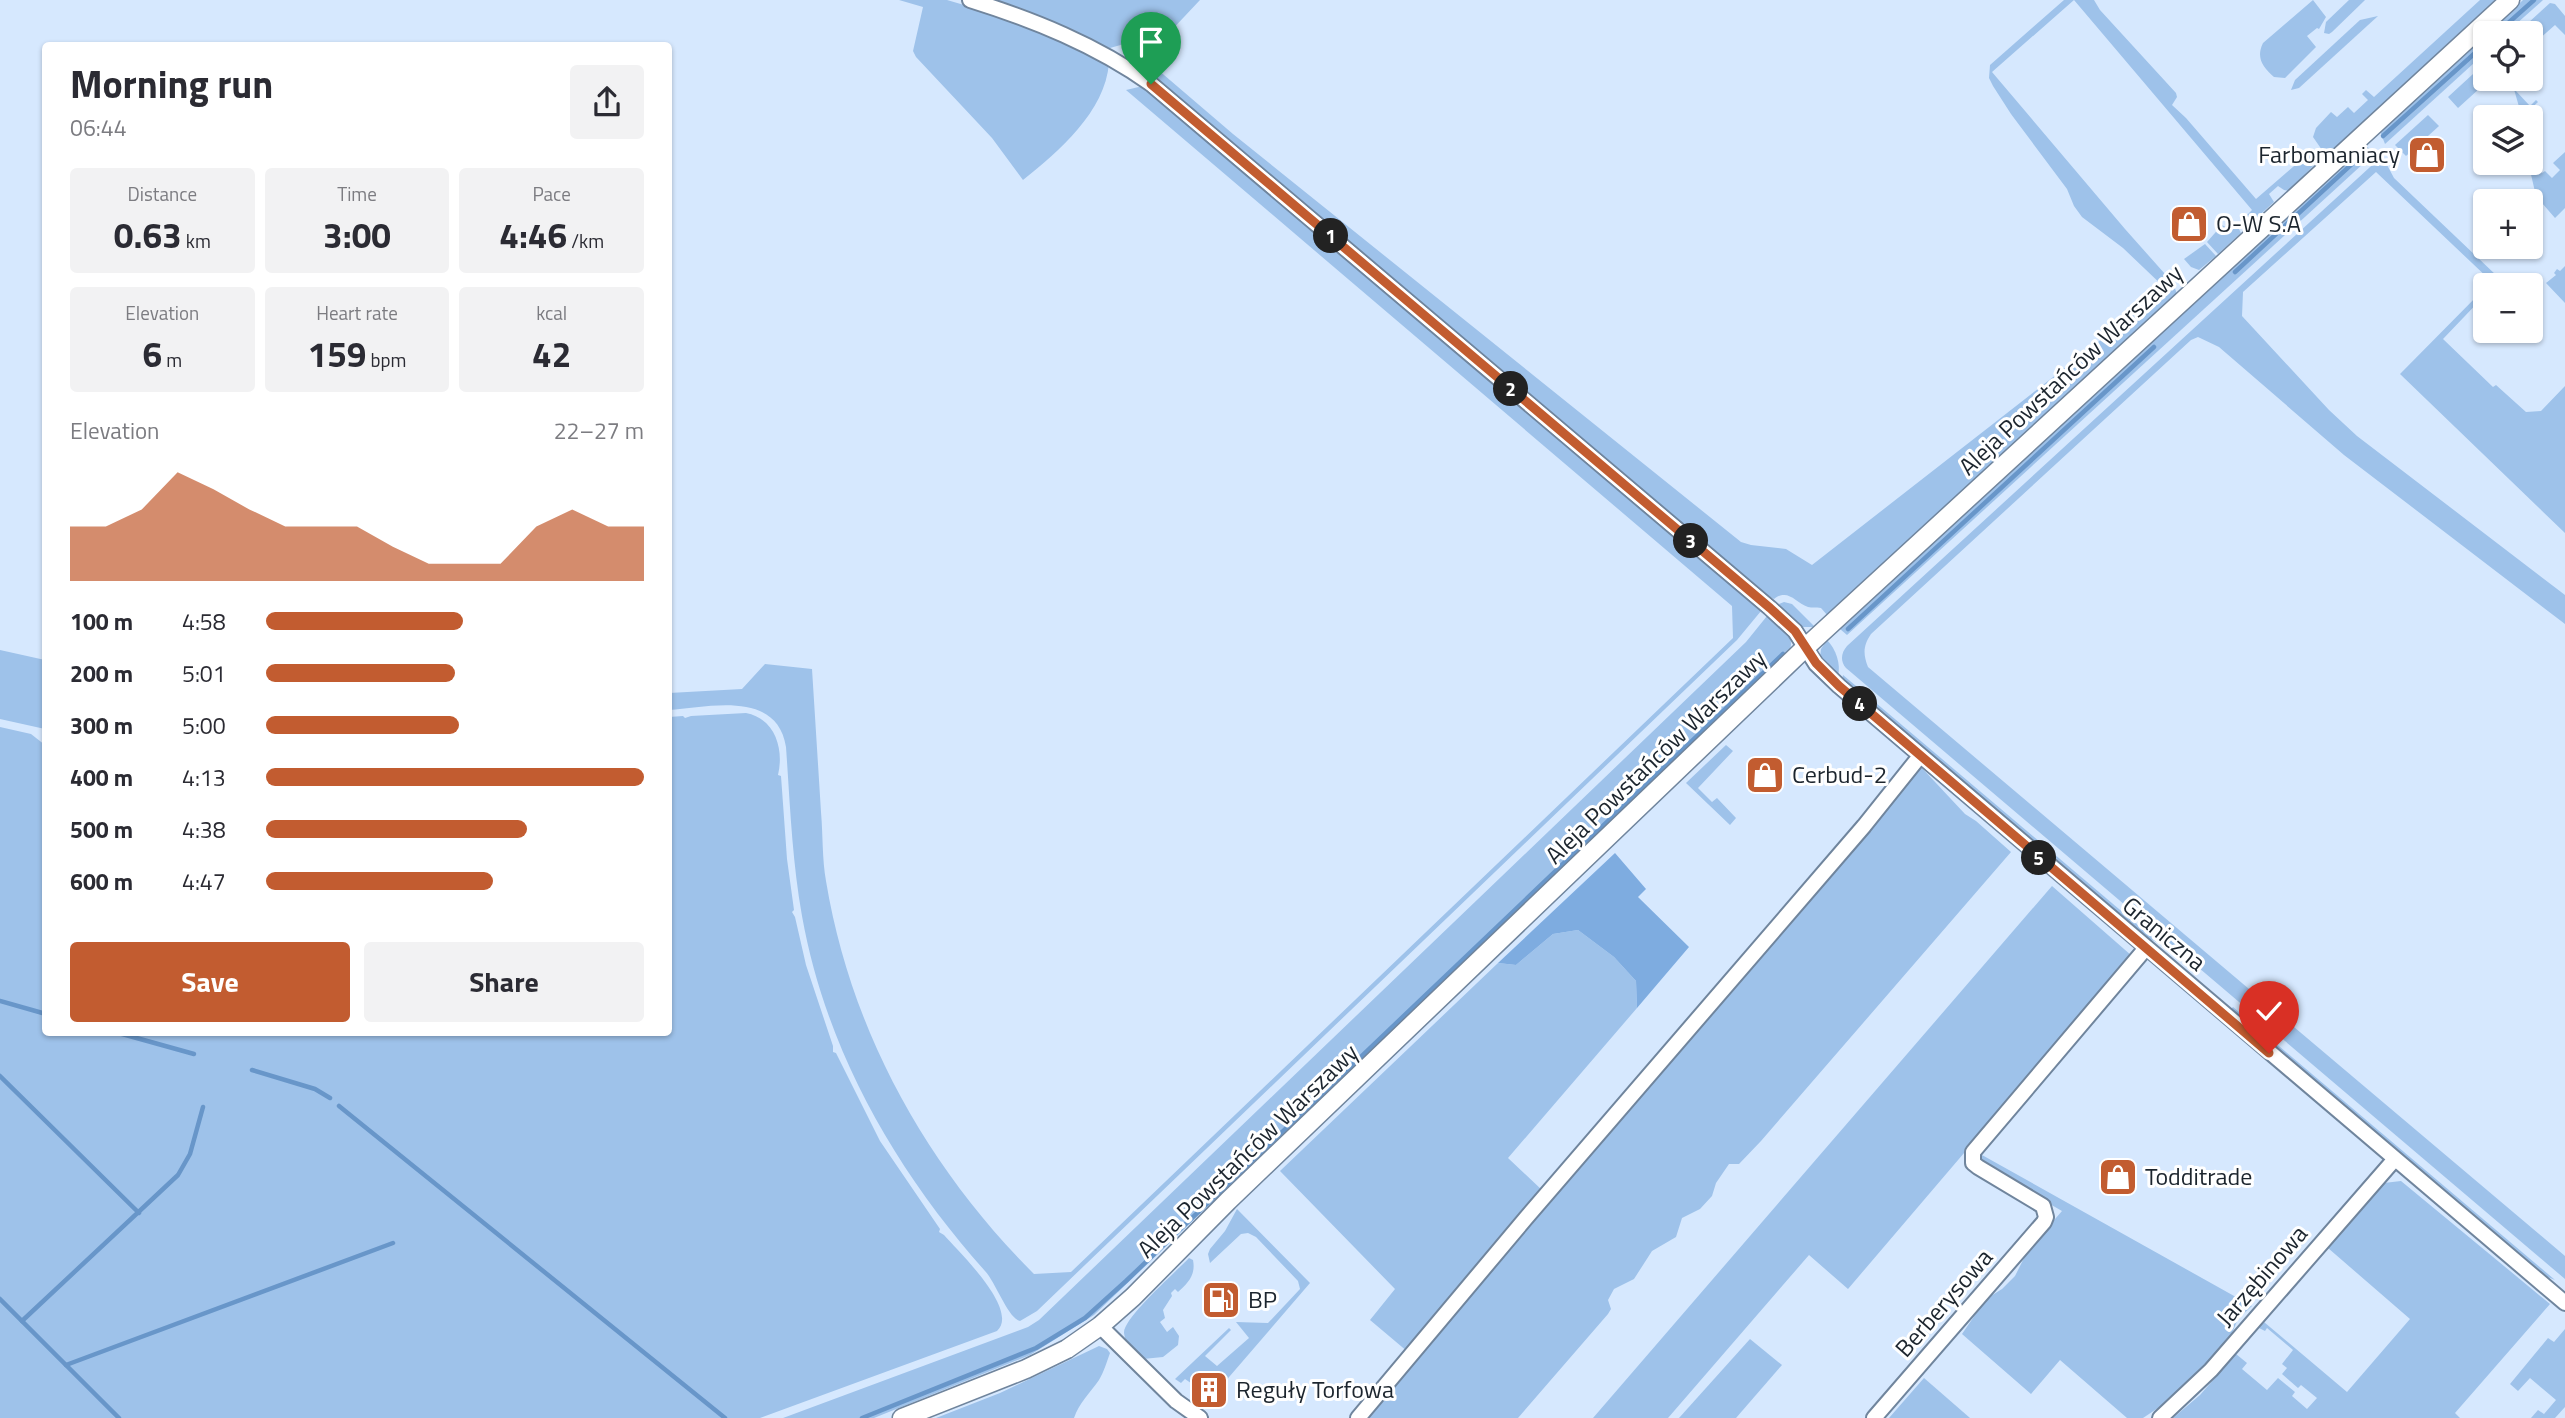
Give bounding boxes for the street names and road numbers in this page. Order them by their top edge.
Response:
street label: Aleja Powstańców Warszawy [1950,255,2191,483]
street label: Aleja Powstańców Warszawy [1536,640,1774,872]
street label: Graniczna [2115,887,2214,979]
street label: Aleja Powstańców Warszawy [1128,1034,1366,1266]
street label: Jarzębinowa [2207,1217,2315,1334]
street label: Berberysowa [1886,1240,2001,1365]

